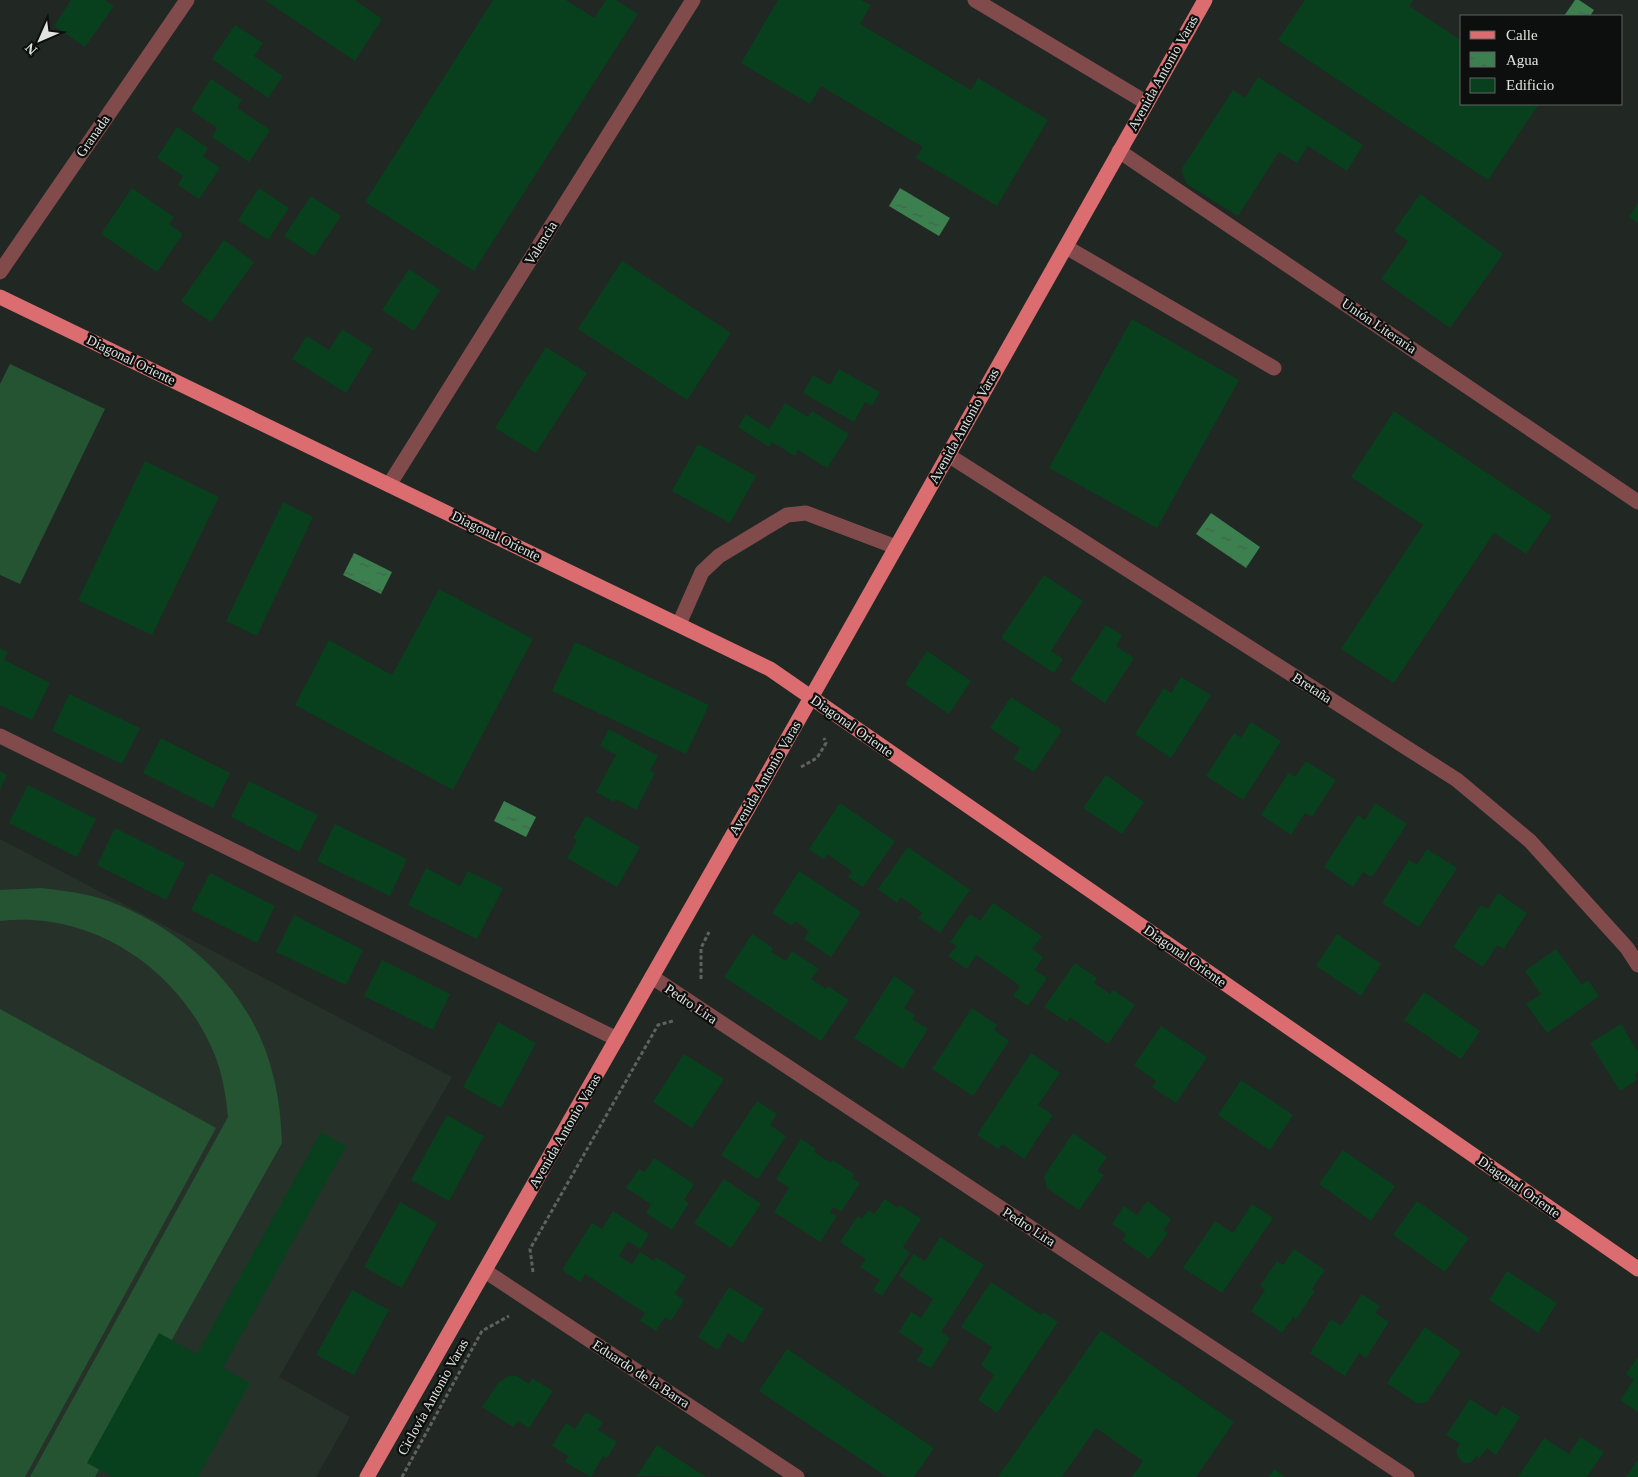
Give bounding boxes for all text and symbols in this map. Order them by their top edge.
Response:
street label: Avenida Antonio Varas [1125,13,1201,133]
north arrow [15,15,65,65]
legend [1460,15,1623,105]
text: Calle [1506,27,1538,43]
text: N [22,40,40,58]
text: Agua [1506,52,1539,68]
text: Edificio [1506,77,1554,93]
street label: Granada [73,112,113,160]
street label: Valencia [522,218,561,267]
street label: Unión Literaria [1339,296,1420,357]
street label: Diagonal Oriente [84,332,178,388]
street label: Avenida Antonio Varas [926,366,1002,486]
street label: Diagonal Oriente [449,508,543,564]
street label: Bretaña [1290,670,1335,707]
street label: Diagonal Oriente [808,692,896,760]
street label: Avenida Antonio Varas [726,718,804,838]
street label: Diagonal Oriente [1141,922,1229,990]
street label: Pedro Lira [662,981,720,1027]
street label: Avenida Antonio Varas [526,1071,604,1191]
street label: Diagonal Oriente [1475,1153,1563,1221]
street label: Pedro Lira [1000,1205,1059,1250]
street label: Ciclovía Antonio Varas [395,1336,471,1458]
street label: Eduardo de la Barra [590,1337,693,1411]

